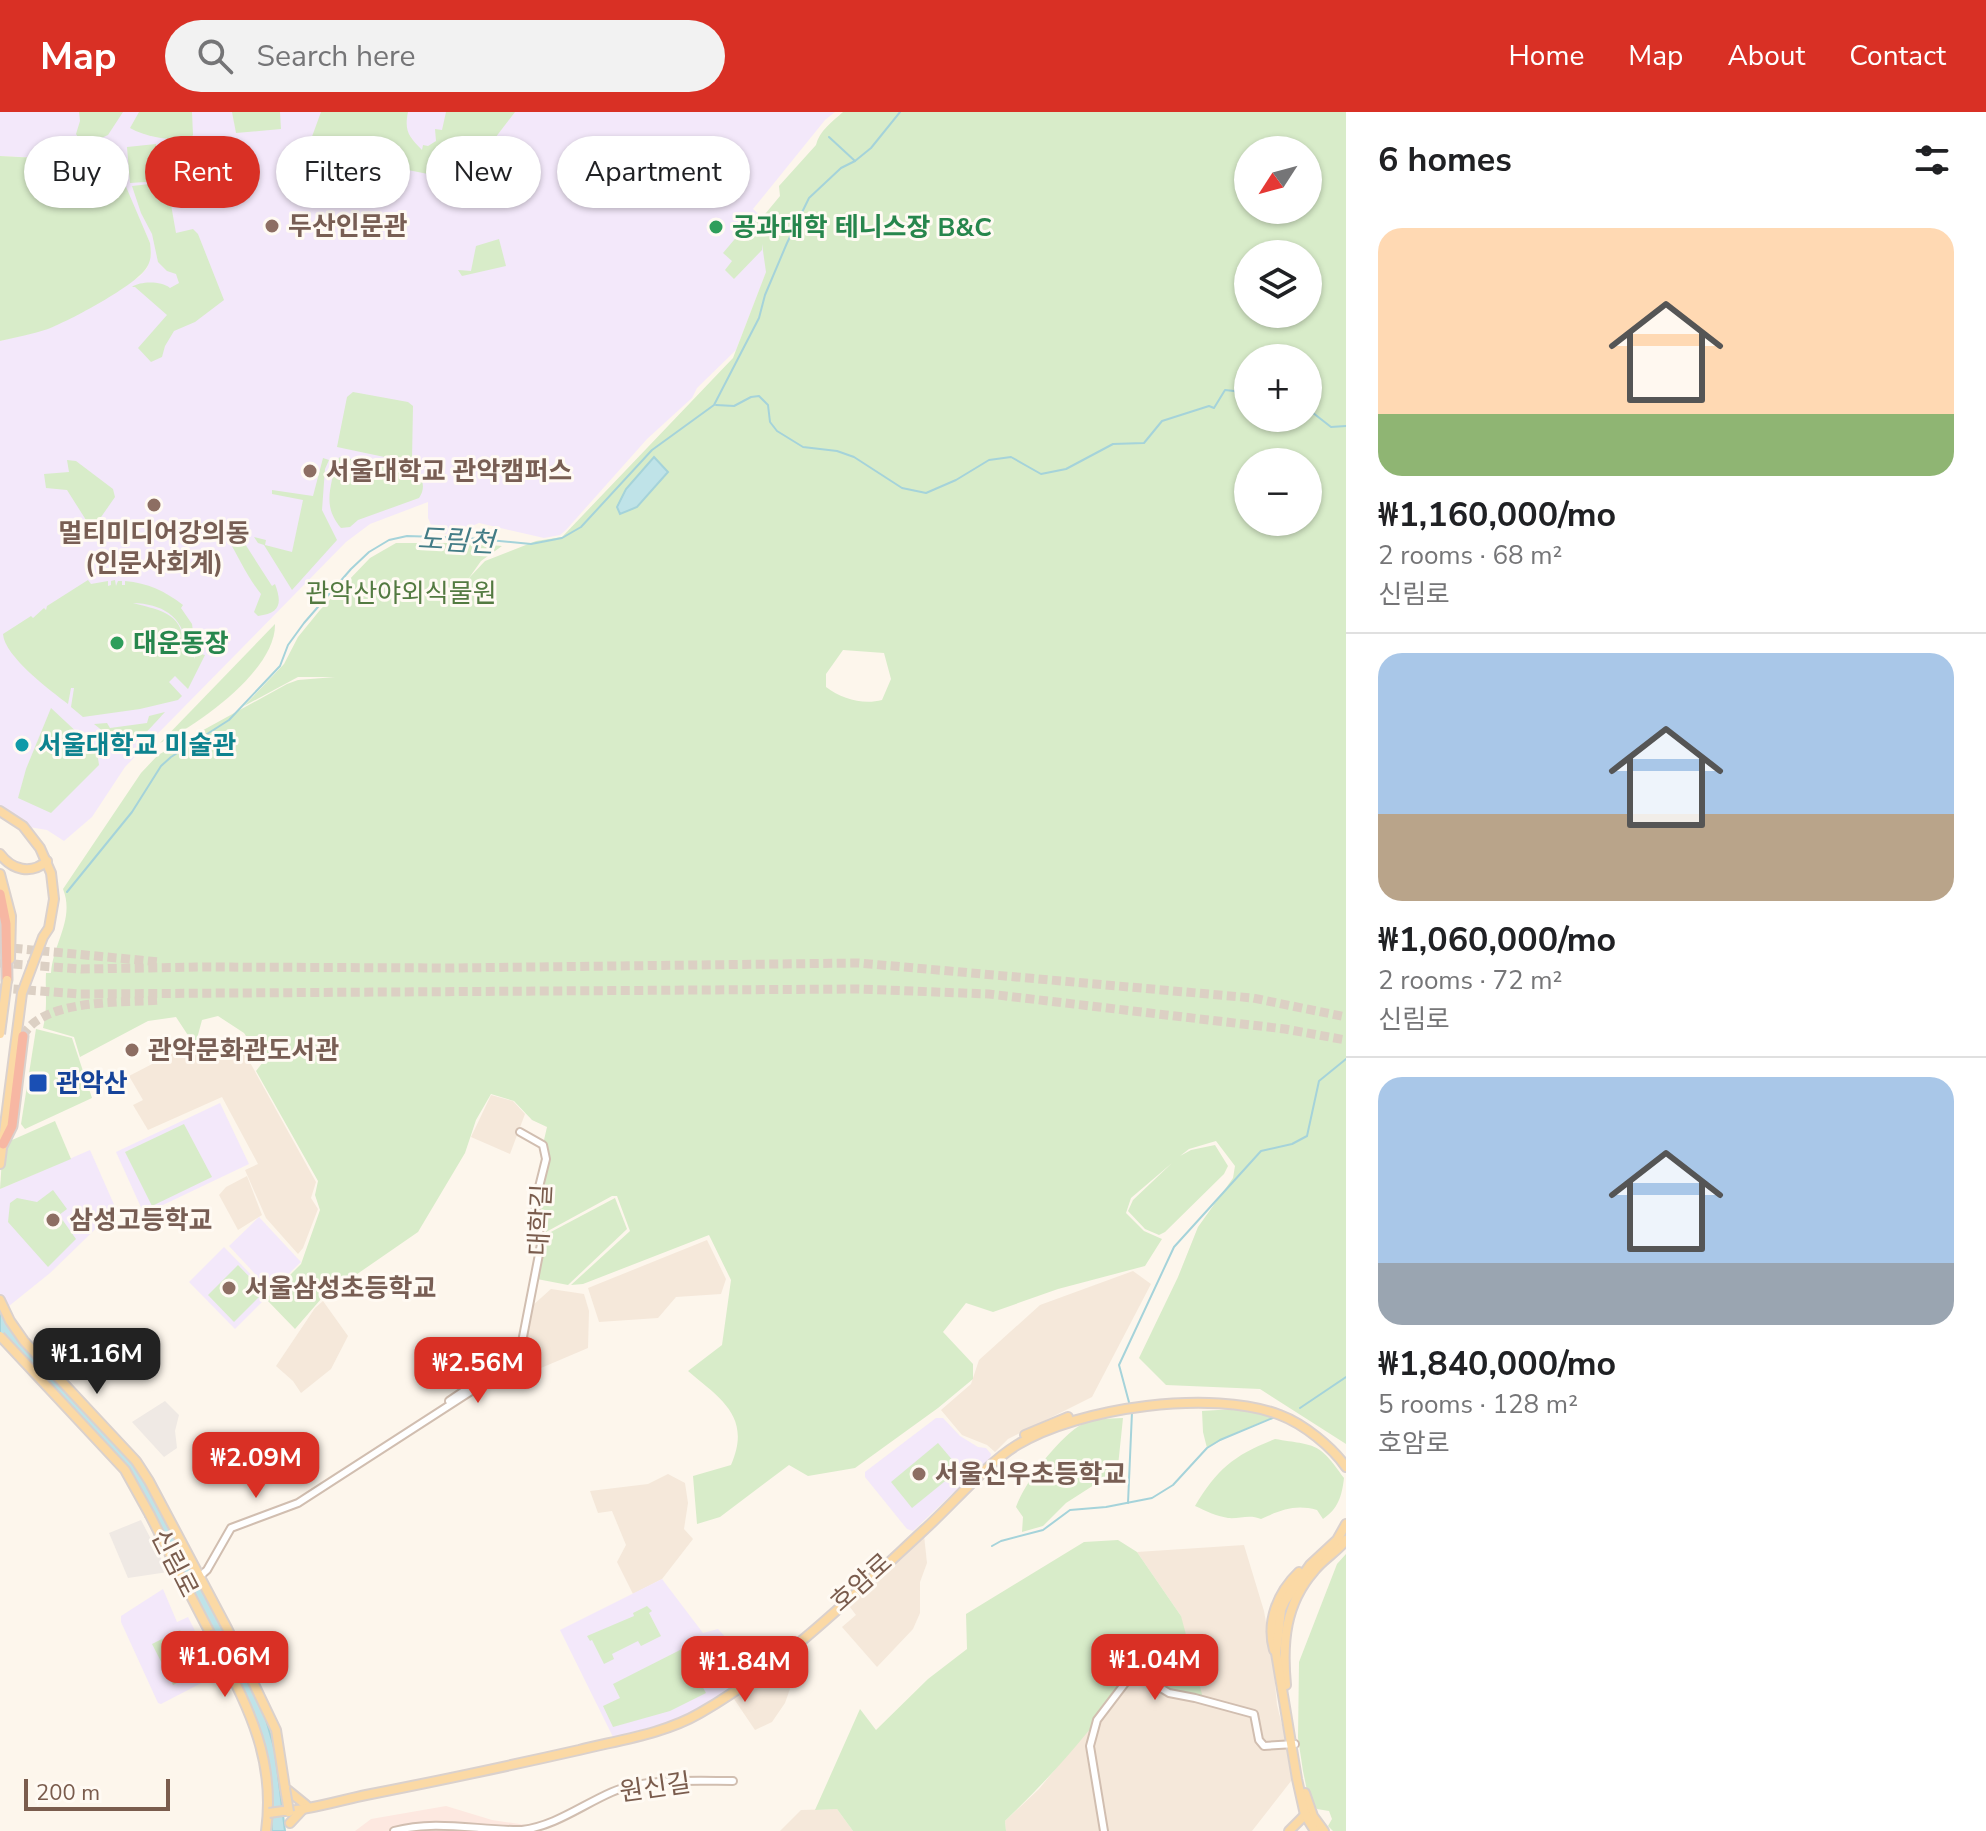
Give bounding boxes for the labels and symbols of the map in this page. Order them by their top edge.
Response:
north arrow [1234,136,1322,224]
place label: 두산인문관 [288,209,408,244]
place label: 공과대학 테니스장 B&C [732,210,992,245]
marker: 두산인문관 [263,217,281,235]
marker: 공과대학 테니스장 B&C [707,218,725,236]
place label: 서울대학교 관악캠퍼스 [326,454,572,489]
marker: 서울대학교 관악캠퍼스 [301,462,319,480]
marker: 멀티미디어강의동 (인문사회계) [145,496,163,514]
place label: 멀티미디어강의동 (인문사회계) [58,516,250,581]
water label: 도림천 [416,520,499,562]
park label: 관악산야외식물원 [305,576,497,611]
place label: 대운동장 [133,626,229,661]
marker: 대운동장 [108,634,126,652]
place label: 서울대학교 미술관 [38,728,236,763]
marker: 서울대학교 미술관 [13,736,31,754]
place label: 관악문화관도서관 [148,1033,339,1068]
marker: 관악문화관도서관 [123,1041,141,1059]
place label: 관악산 [56,1066,128,1101]
marker: 관악산 [27,1072,49,1094]
street label: 대학길 [521,1183,560,1257]
place label: 삼성고등학교 [69,1203,213,1238]
marker: 삼성고등학교 [44,1211,62,1229]
place label: 서울삼성초등학교 [245,1271,436,1306]
marker: 서울삼성초등학교 [220,1279,238,1297]
pin: ₩1.16M [32,1328,162,1396]
pin: ₩2.56M [413,1337,543,1405]
pin: ₩2.09M [191,1432,321,1500]
place label: 서울신우초등학교 [935,1457,1126,1492]
marker: 서울신우초등학교 [910,1465,928,1483]
street label: 신림로 [143,1523,206,1603]
street label: 호암로 [823,1545,900,1619]
pin: ₩1.06M [160,1631,290,1699]
pin: ₩1.04M [1090,1634,1220,1702]
pin: ₩1.84M [680,1636,810,1704]
street label: 원신길 [617,1765,693,1810]
scale bar [24,1775,170,1811]

